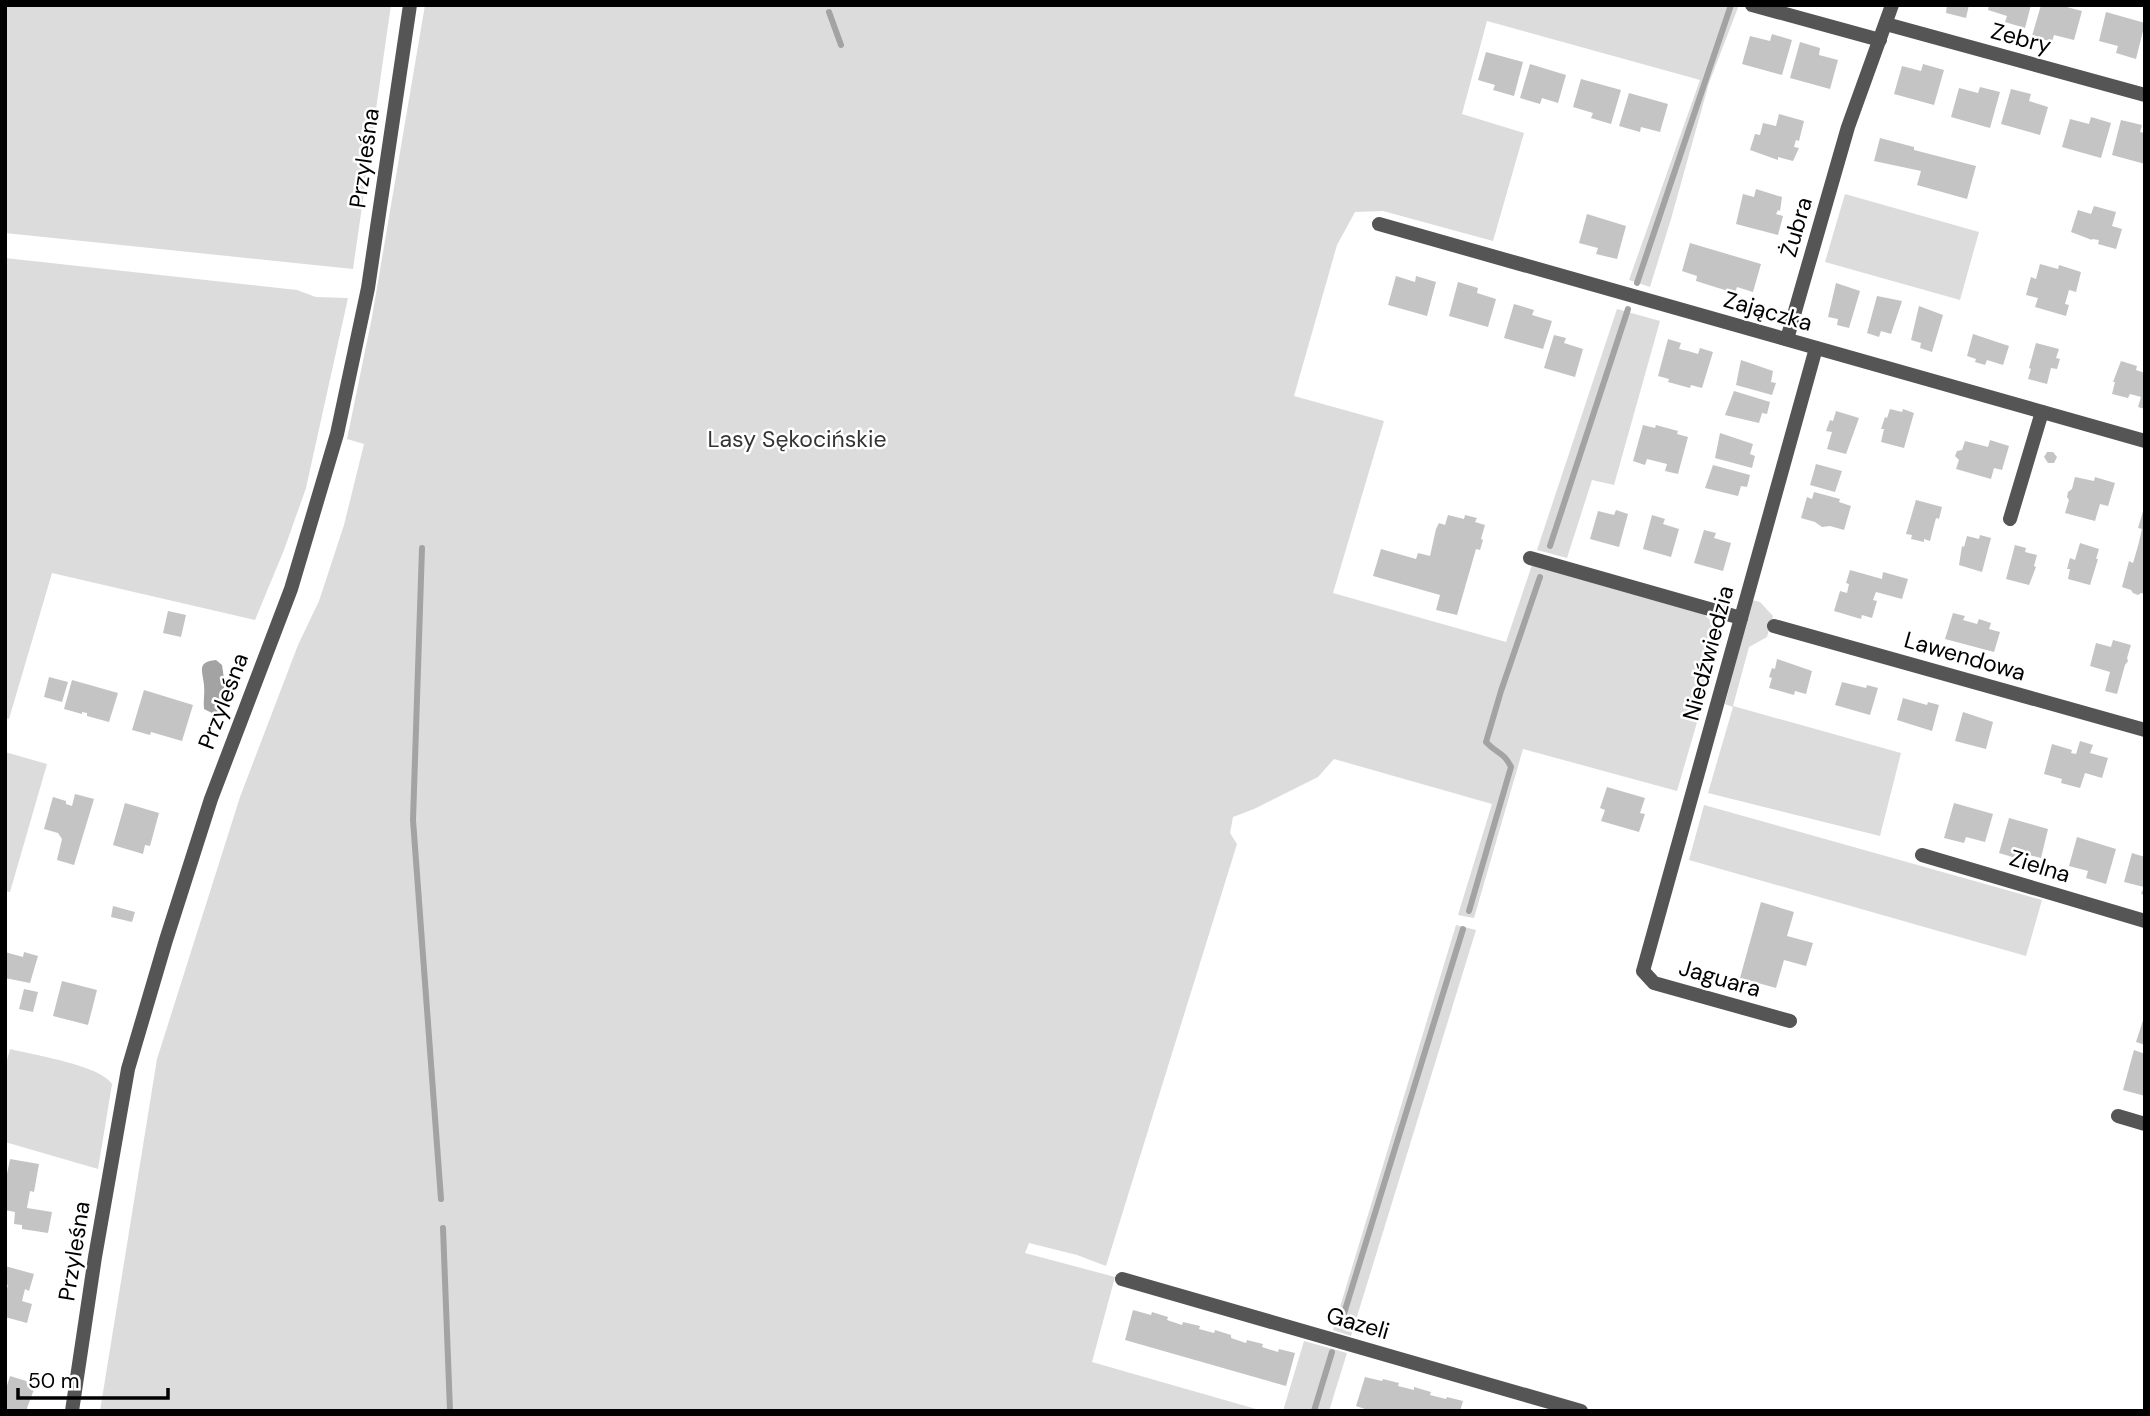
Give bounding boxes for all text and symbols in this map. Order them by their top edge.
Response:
street label: Zebry [1988,16,2055,60]
street label: Przyleśna [342,106,386,210]
street label: Żubra [1773,194,1819,260]
street label: Zajączka [1720,284,1816,338]
park label: Lasy Sękocińskie [707,424,887,454]
street label: Niedźwiedzia [1676,582,1740,724]
street label: Lawendowa [1901,624,2029,688]
street label: Przyleśna [191,649,255,753]
street label: Zielna [2006,843,2074,889]
street label: Jaguara [1676,952,1764,1004]
street label: Przyleśna [51,1199,97,1303]
street label: Gazeli [1323,1300,1393,1346]
scale bar [18,1356,168,1400]
text: 50 m [28,1367,79,1395]

